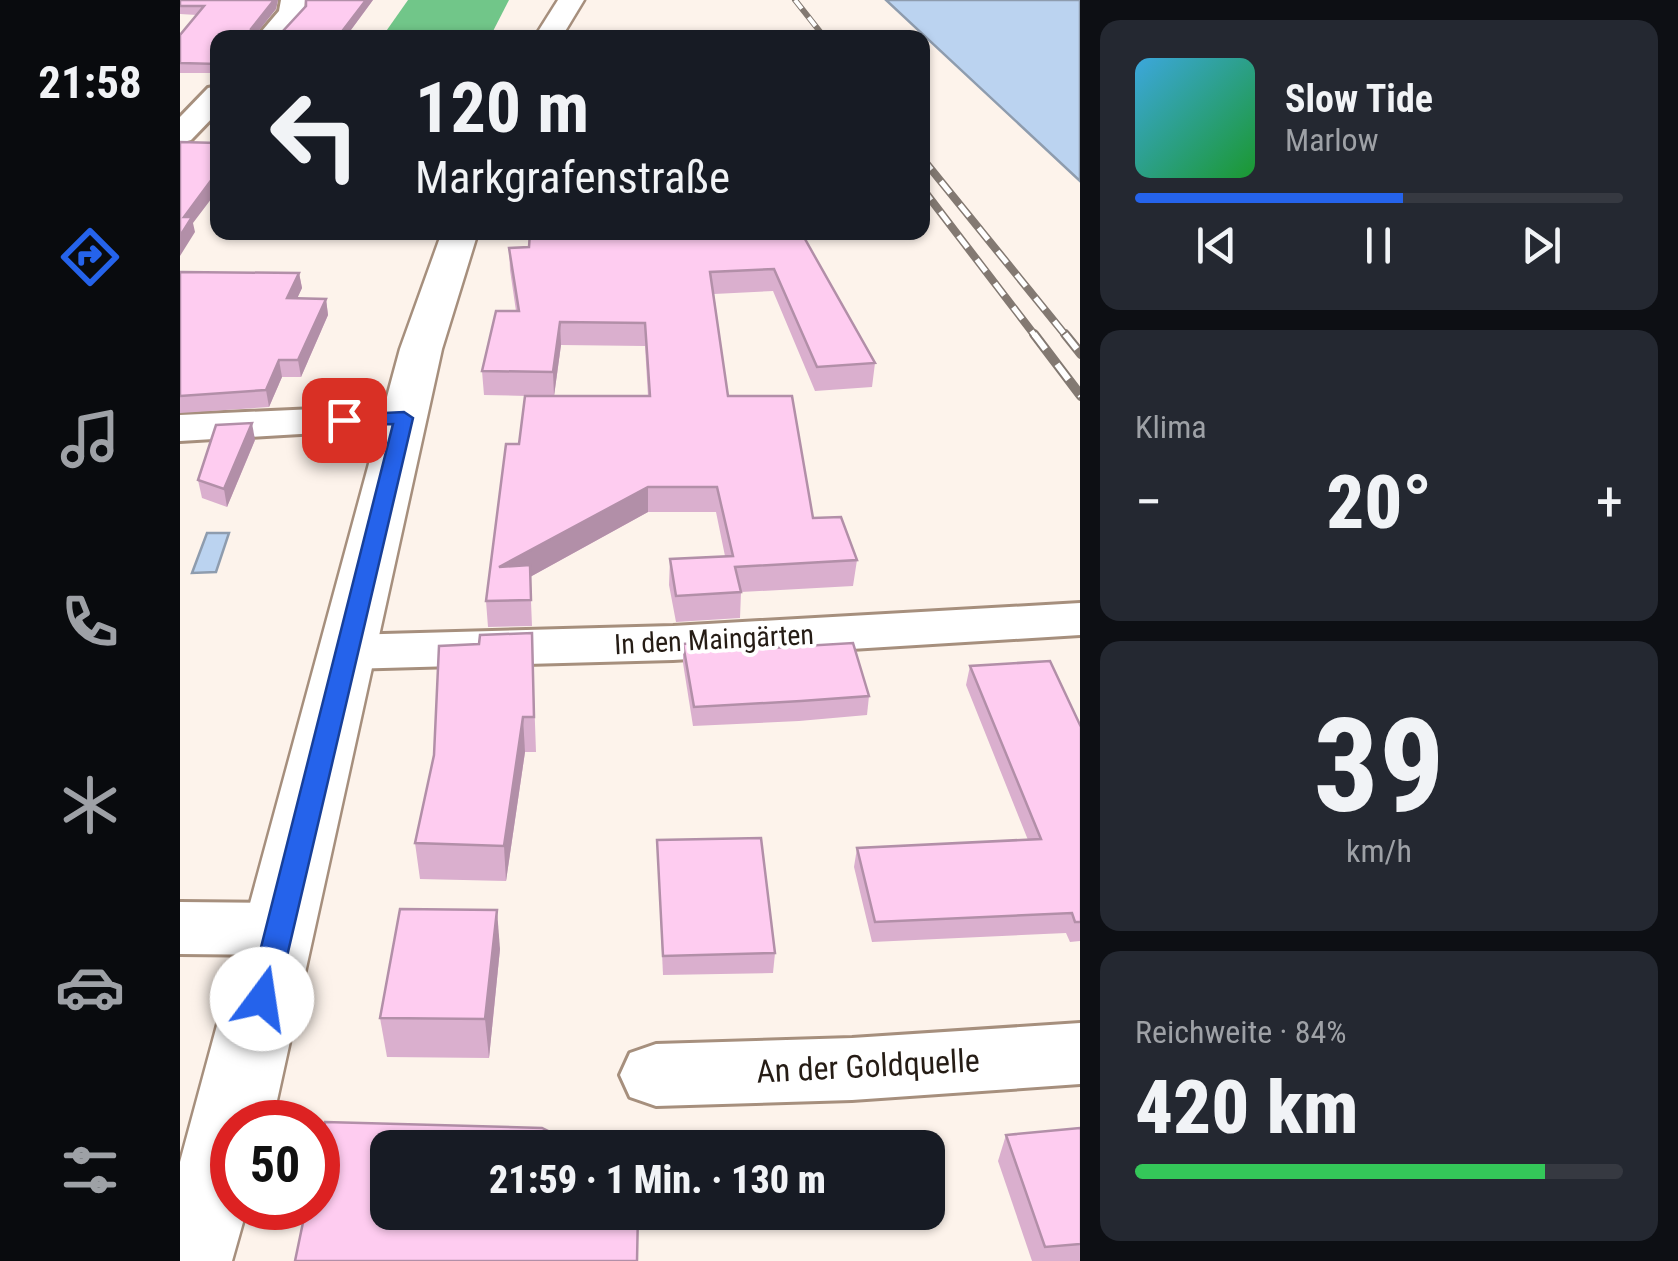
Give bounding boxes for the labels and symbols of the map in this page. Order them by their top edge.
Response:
pin [302,378,387,463]
street label: In den Maingärten [613,618,815,661]
position arrow [210,947,314,1051]
street label: An der Goldquelle [755,1041,981,1091]
speed limit sign: 50 [210,1100,340,1230]

